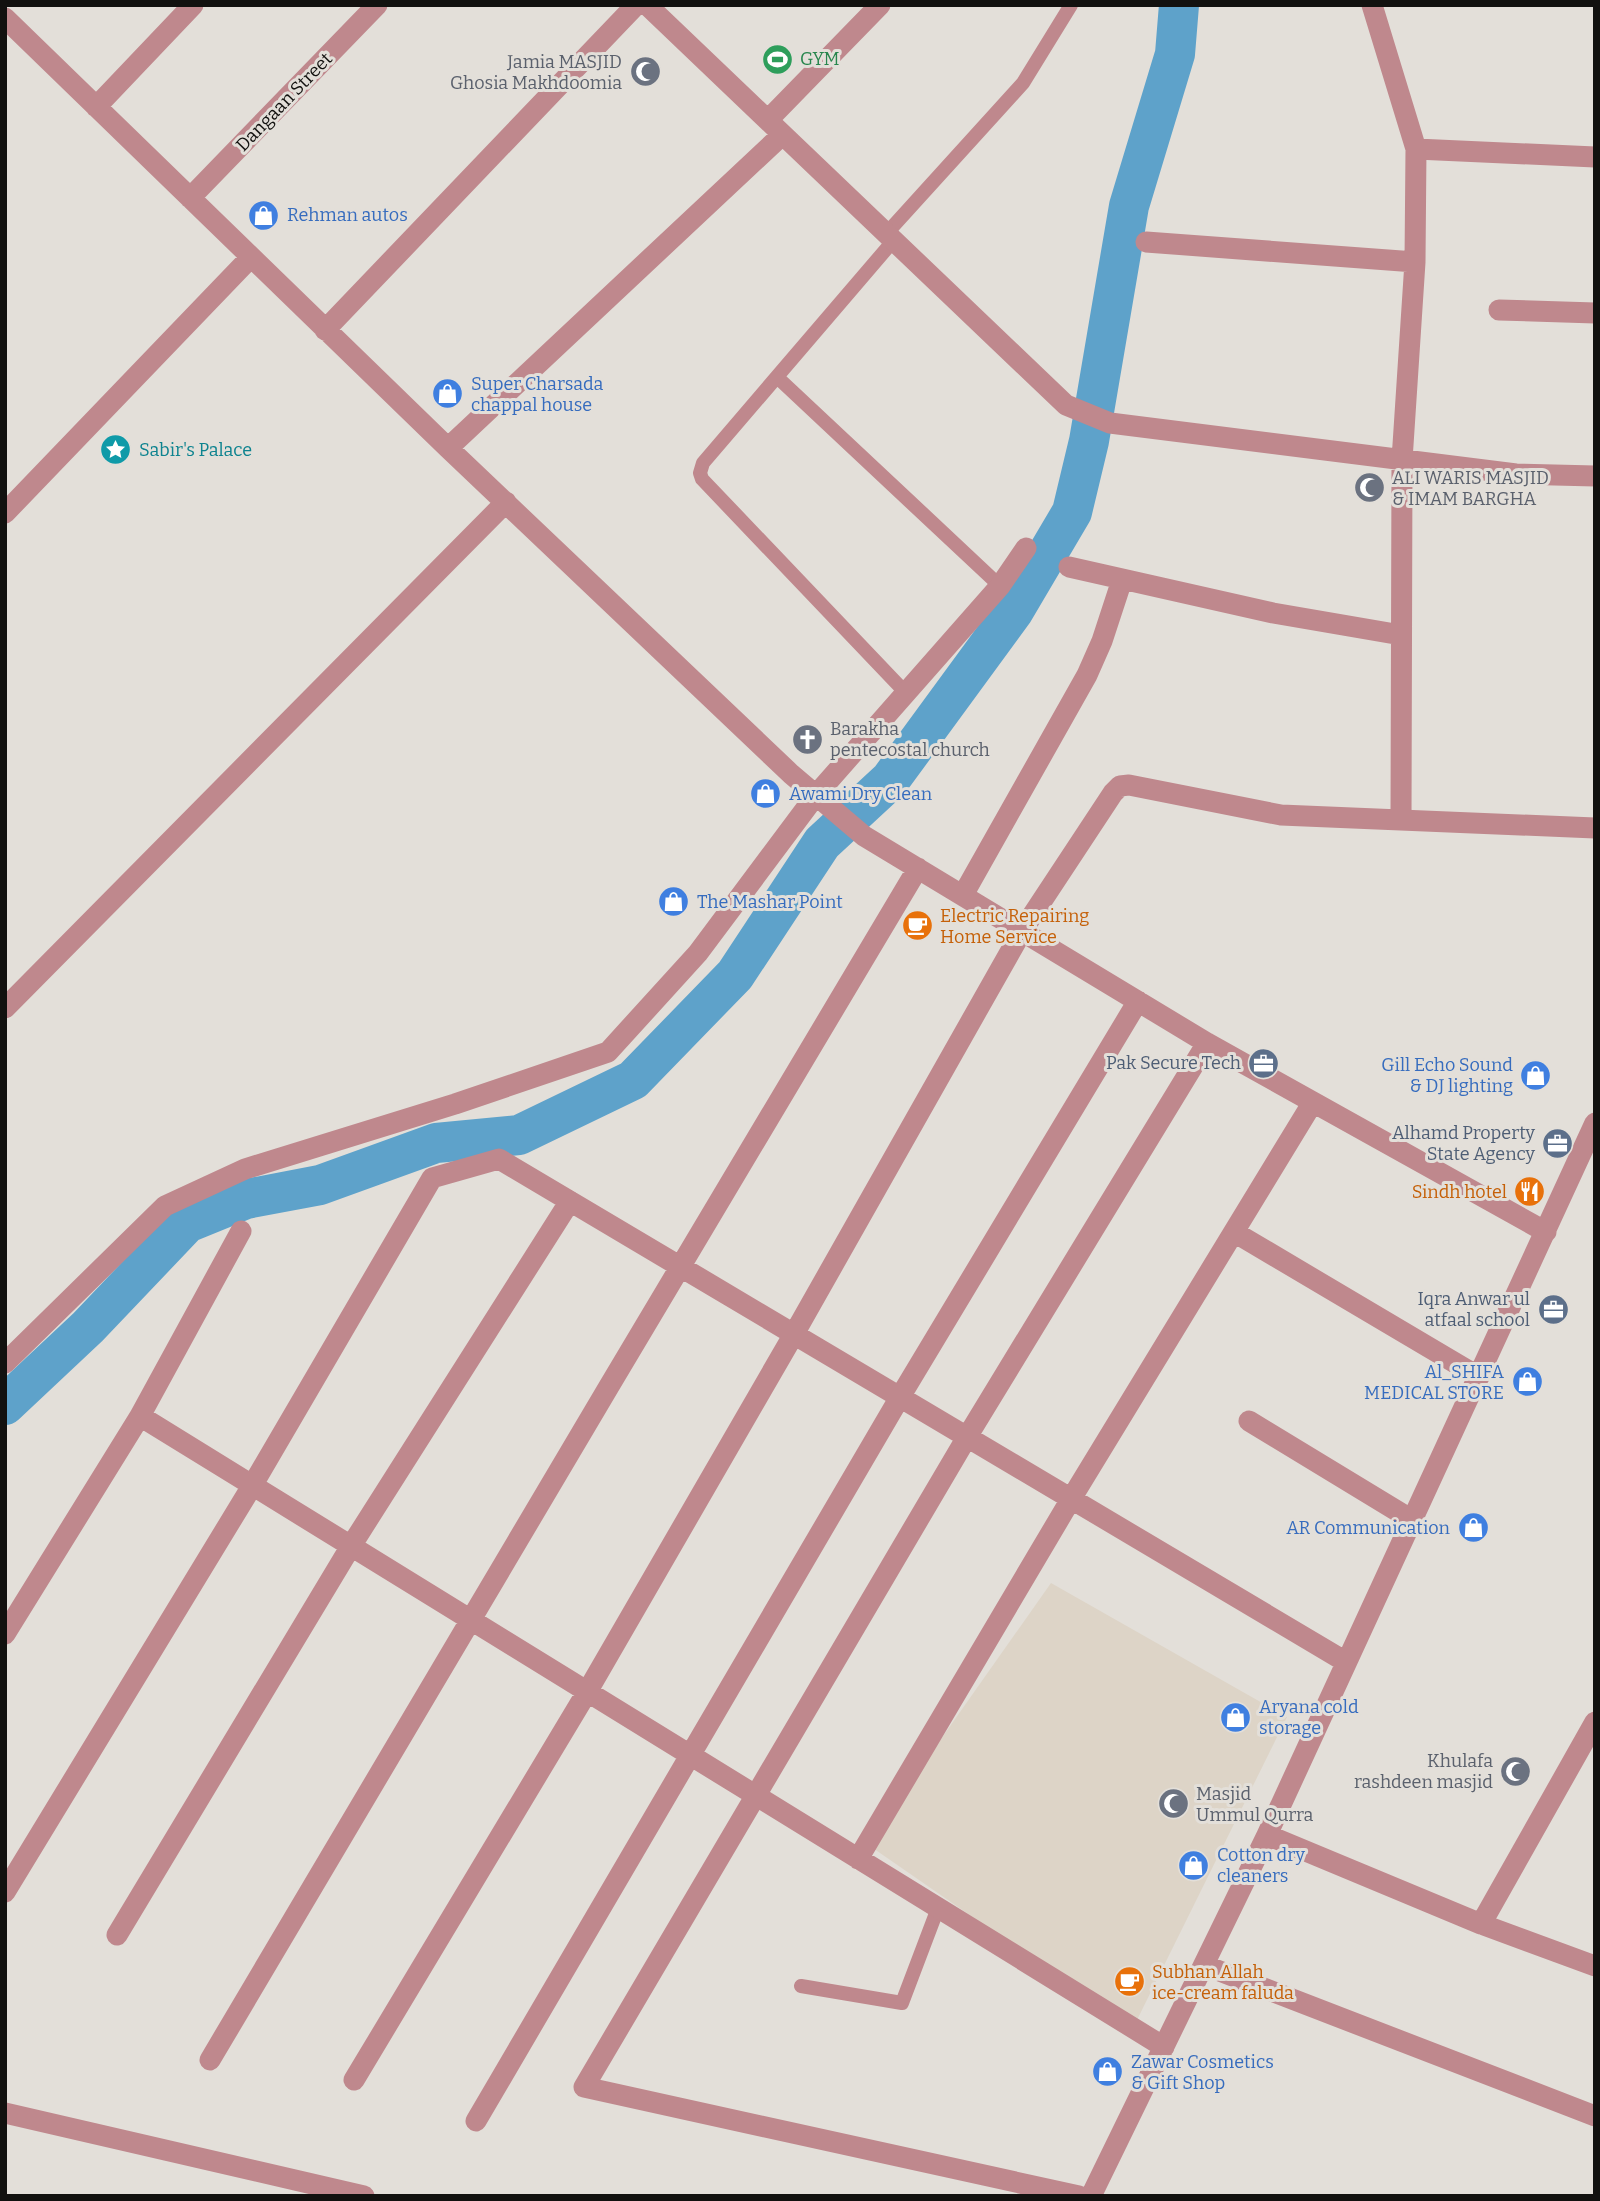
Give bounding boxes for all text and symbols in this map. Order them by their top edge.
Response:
sports icon: GYM [760,42,794,76]
street label: Dangaan Street [231,48,337,156]
place label: GYM [800,48,840,70]
place label: Jamia MASJID Ghosia Makhdoomia [450,51,622,94]
mosque icon: Jamia MASJID Ghosia Makhdoomia [628,55,662,89]
shop icon: Rehman autos [247,198,281,232]
place label: Rehman autos [287,204,408,226]
place label: Super Charsada chappal house [471,373,604,416]
shop icon: Super Charsada chappal house [431,377,465,411]
place icon: Sabir's Palace [99,433,133,467]
place label: Sabir's Palace [139,439,252,461]
place label: ALI WARIS MASJID & IMAM BARGHA [1392,467,1549,510]
mosque icon: ALI WARIS MASJID & IMAM BARGHA [1352,471,1386,505]
place label: Barakha pentecostal church [830,718,990,761]
church icon: Barakha pentecostal church [790,722,824,756]
shop icon: Awami Dry Clean [749,777,783,811]
place label: Awami Dry Clean [789,783,933,805]
shop icon: The Mashar Point [657,885,691,919]
place label: The Mashar Point [697,891,843,913]
place label: Electric Repairing Home Service [940,905,1089,948]
cafe icon: Electric Repairing Home Service [900,909,934,943]
office icon: Pak Secure Tech [1247,1046,1281,1080]
place label: Pak Secure Tech [1106,1052,1241,1074]
place label: Gill Echo Sound & DJ lighting [1381,1054,1513,1097]
shop icon: Gill Echo Sound & DJ lighting [1519,1058,1553,1092]
place label: Alhamd Property State Agency [1392,1122,1535,1165]
office icon: Alhamd Property State Agency [1541,1126,1575,1160]
restaurant icon: Sindh hotel [1513,1175,1547,1209]
place label: Sindh hotel [1412,1181,1507,1203]
place label: Iqra Anwar ul atfaal school [1417,1288,1530,1331]
office icon: Iqra Anwar ul atfaal school [1536,1292,1570,1326]
place label: Al_SHIFA MEDICAL STORE [1364,1361,1504,1404]
shop icon: Al_SHIFA MEDICAL STORE [1510,1365,1544,1399]
shop icon: AR Communication [1456,1511,1490,1545]
place label: AR Communication [1286,1517,1451,1539]
place label: Aryana cold storage [1259,1696,1359,1739]
shop icon: Aryana cold storage [1219,1700,1253,1734]
place label: Khulafa rashdeen masjid [1354,1750,1493,1793]
mosque icon: Khulafa rashdeen masjid [1499,1754,1533,1788]
place label: Masjid Ummul Qurra [1196,1783,1313,1826]
mosque icon: Masjid Ummul Qurra [1156,1787,1190,1821]
place label: Cotton dry cleaners [1217,1844,1305,1887]
shop icon: Cotton dry cleaners [1177,1848,1211,1882]
place label: Subhan Allah ice-cream faluda [1152,1961,1294,2004]
cafe icon: Subhan Allah ice-cream faluda [1112,1965,1146,1999]
place label: Zawar Cosmetics & Gift Shop [1131,2051,1274,2094]
shop icon: Zawar Cosmetics & Gift Shop [1091,2055,1125,2089]

